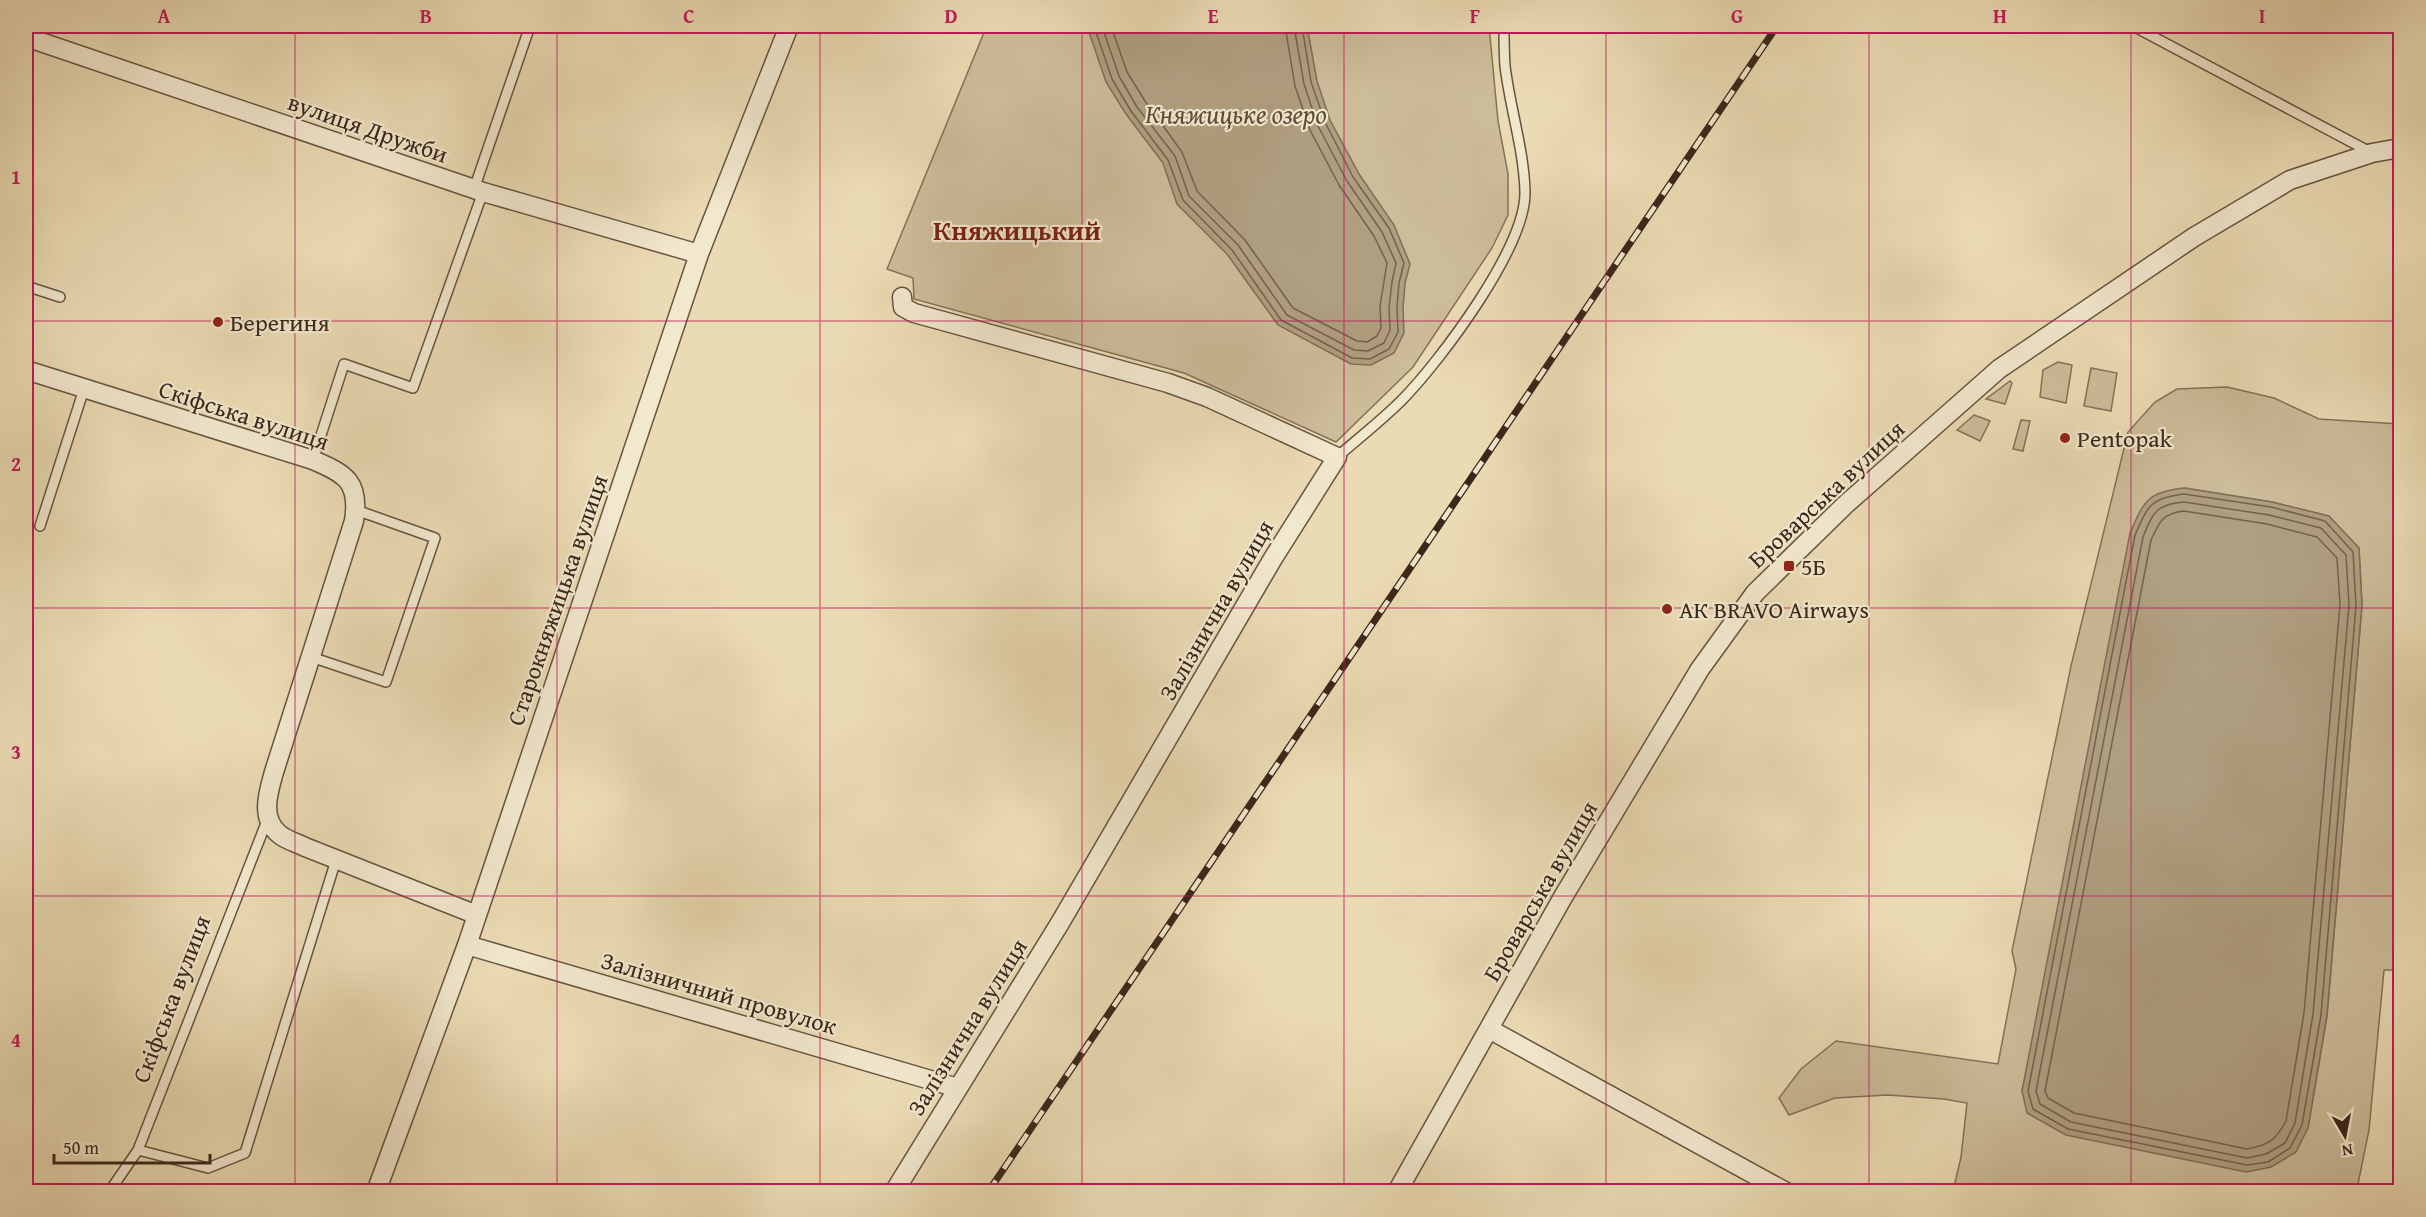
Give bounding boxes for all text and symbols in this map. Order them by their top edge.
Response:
text: A [158,1,171,30]
text: B [420,1,432,30]
text: C [683,1,695,30]
text: D [944,1,958,30]
text: E [1208,1,1219,30]
text: F [1470,1,1480,30]
text: G [1731,1,1743,30]
text: H [1993,1,2007,30]
text: I [2259,1,2265,30]
street label: вулиця Дружби [283,84,453,172]
water label: Княжицьке озеро [1145,94,1327,133]
text: 1 [11,162,21,191]
district label: Княжицький [933,210,1101,250]
place label: Берегиня [230,305,330,340]
marker: Берегиня [211,315,225,329]
street label: Скіфська вулиця [154,371,334,459]
street label: Броварська вулиця [1740,412,1912,576]
place label: Pentopak [2077,421,2173,456]
marker: Pentopak [2058,431,2072,445]
text: 2 [11,449,21,478]
street label: Старокняжицька вулиця [498,470,616,730]
street label: Залізнична вулиця [1150,513,1282,707]
place label: 5Б [1801,549,1826,584]
marker: 5Б [1782,559,1796,573]
place label: АК BRAVO Airways [1679,592,1869,627]
marker: АК BRAVO Airways [1660,602,1674,616]
text: 3 [11,737,21,766]
street label: Броварська вулиця [1474,794,1606,988]
street label: Скіфська вулиця [123,910,219,1088]
street label: Залізнична вулиця [898,932,1036,1122]
street label: Залізничний провулок [597,943,841,1044]
text: 4 [11,1025,21,1054]
north arrow [2315,1106,2375,1166]
scale bar [54,1127,210,1165]
text: 50 m [63,1134,99,1161]
text: N [2340,1138,2355,1164]

